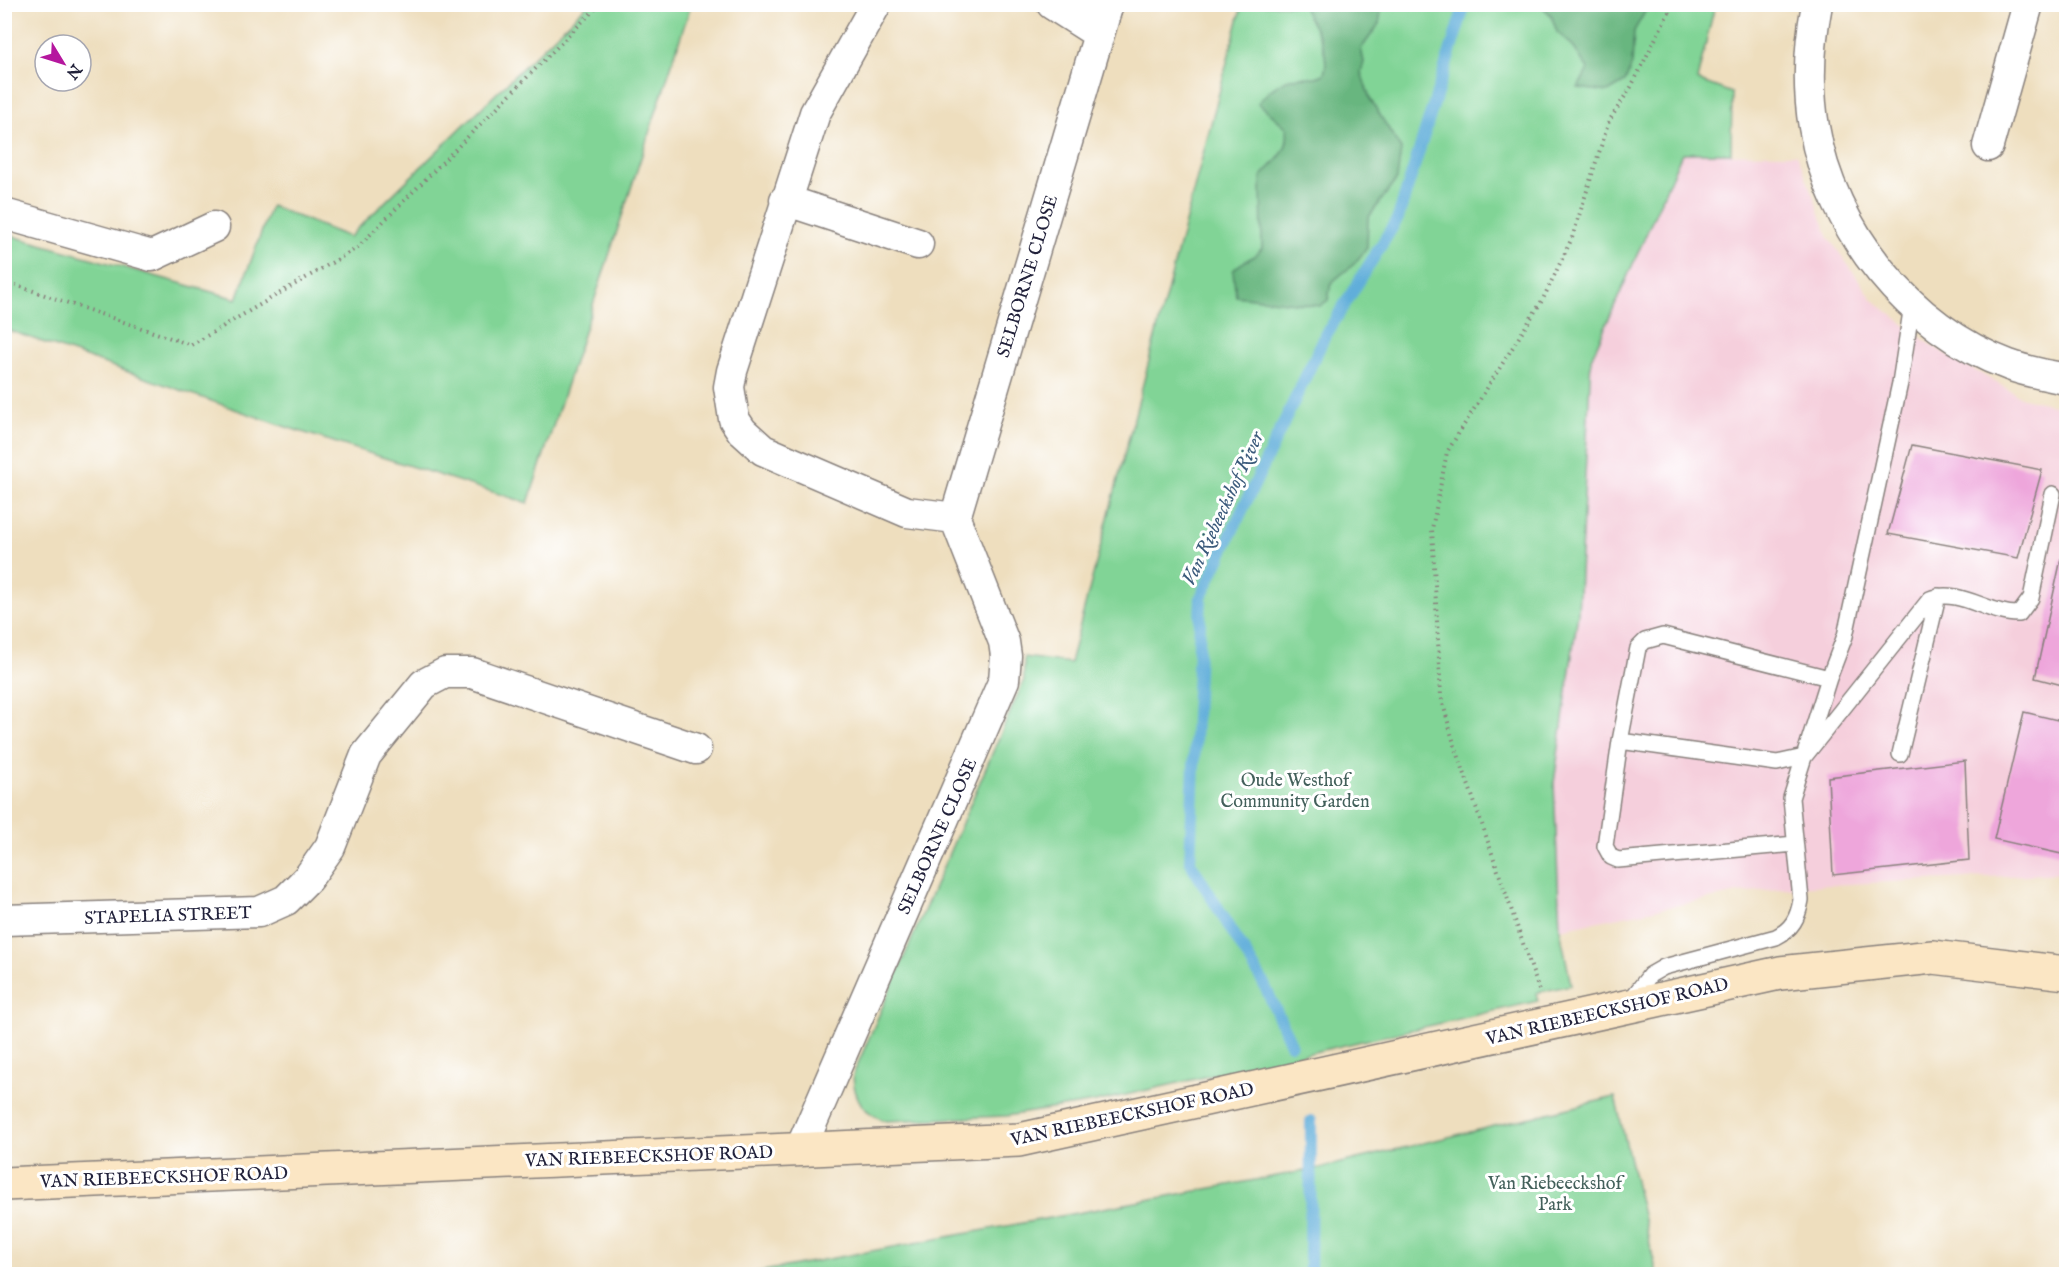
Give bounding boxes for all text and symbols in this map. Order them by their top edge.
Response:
north arrow [33,33,93,93]
text: N [61,59,86,83]
street label: SELBORNE CLOSE [993,192,1064,361]
water label: Van Riebeeckshof River [1177,427,1270,590]
street label: SELBORNE CLOSE [893,755,983,918]
park label: Oude Westhof Community Garden [1220,770,1370,814]
street label: STAPELIA STREET [84,902,252,931]
street label: VAN RIEBEECKSHOF ROAD [1483,973,1731,1052]
street label: VAN RIEBEECKSHOF ROAD [1008,1078,1256,1153]
street label: VAN RIEBEECKSHOF ROAD [524,1142,773,1173]
street label: VAN RIEBEECKSHOF ROAD [39,1163,288,1194]
park label: Van Riebeeckshof Park [1487,1173,1625,1217]

